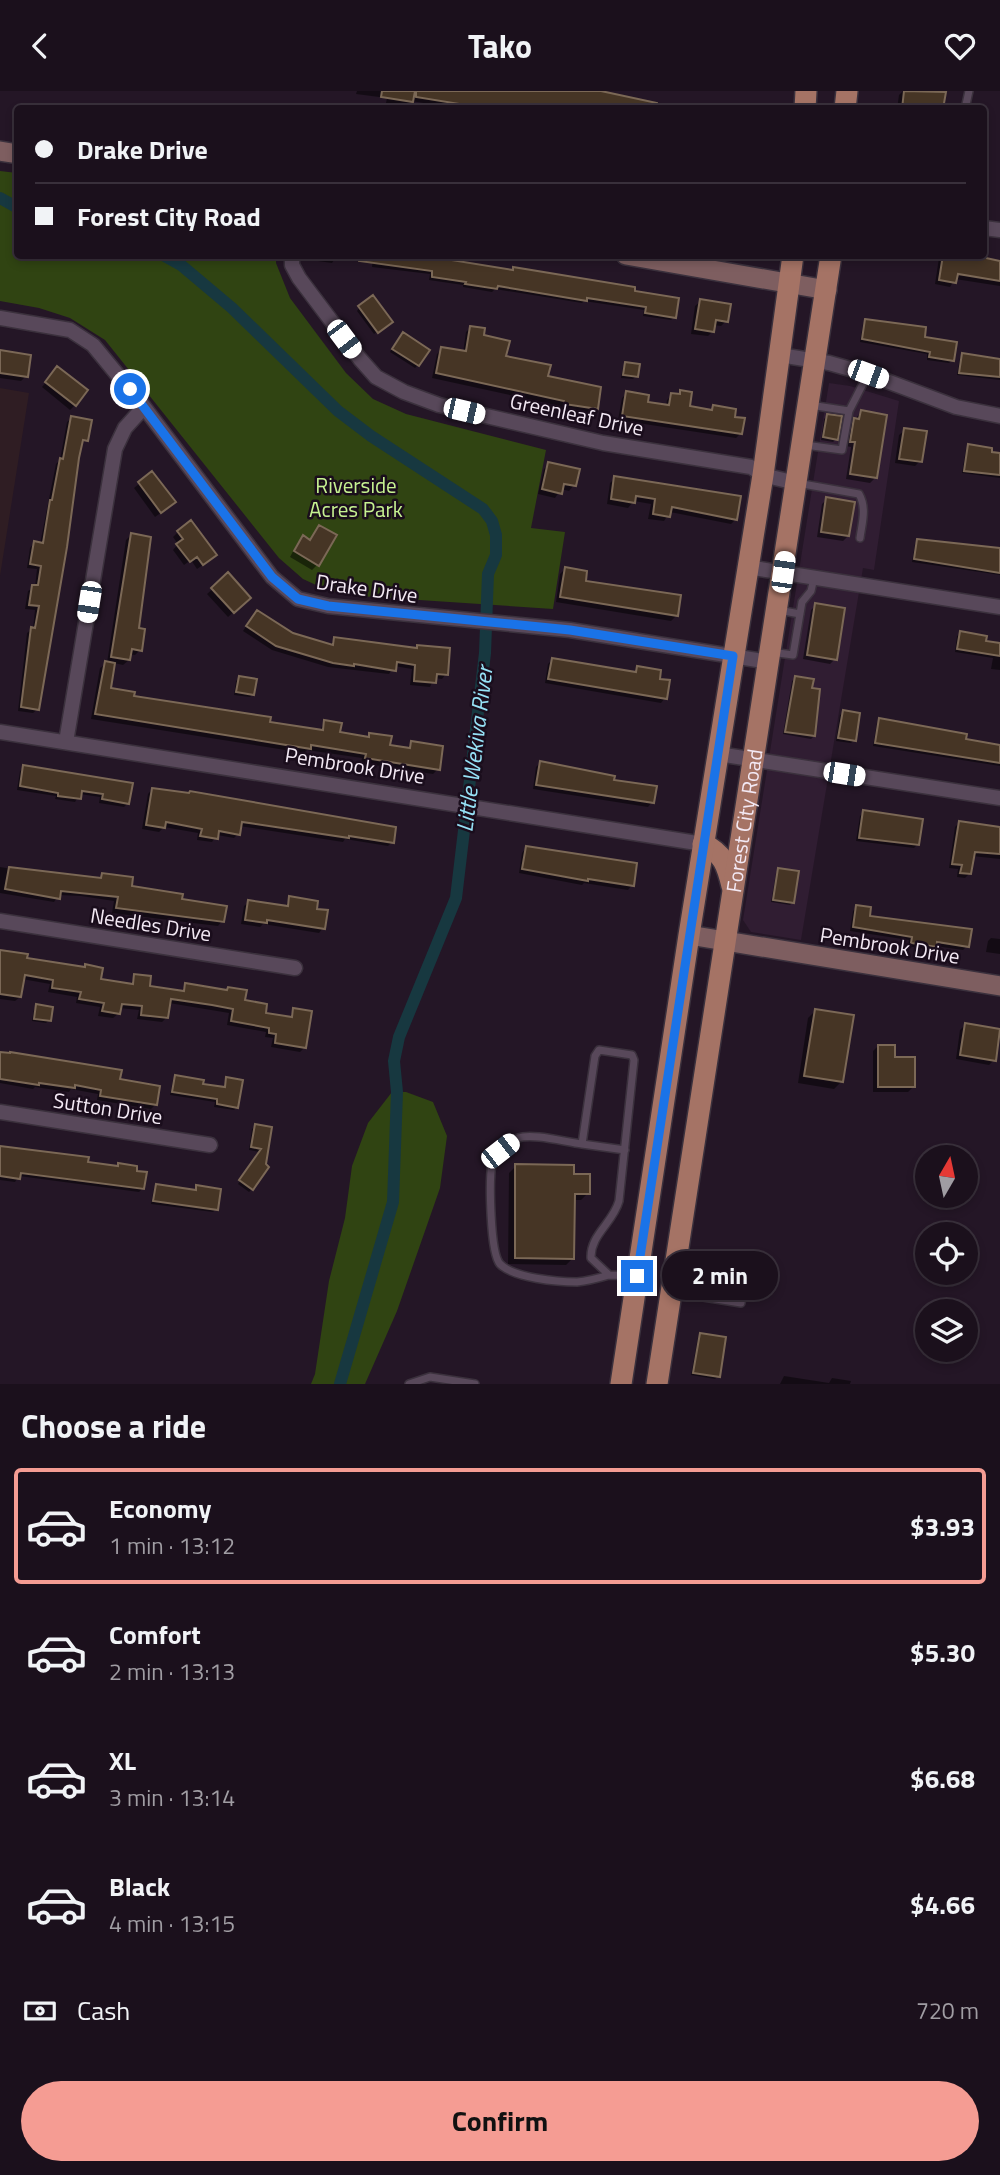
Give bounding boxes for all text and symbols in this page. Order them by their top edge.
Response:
text: Tako [468,22,532,70]
icon: back [21,27,59,65]
icon: heart [941,27,979,65]
text: Drake Drive [77,130,208,169]
text: Forest City Road [77,197,261,236]
car [323,316,366,362]
car [845,357,892,391]
route start [114,373,146,405]
street label: Greenleaf Drive [507,384,647,444]
car [442,396,487,426]
park label: Riverside Acres Park [309,469,403,525]
car [770,550,797,594]
street label: Drake Drive [314,565,420,611]
car [76,580,103,624]
water label: Little Wekiva River [446,662,502,834]
street label: Pembrook Drive [283,738,427,792]
street label: Forest City Road [717,747,771,895]
car [822,760,867,788]
street label: Needles Drive [88,899,214,949]
street label: Pembrook Drive [818,918,962,972]
street label: Sutton Drive [51,1084,165,1132]
car [477,1130,524,1172]
north arrow [915,1145,978,1207]
map controls [915,1145,978,1362]
button: locate [915,1222,978,1285]
callout: 2 min [662,1251,777,1301]
text: 2 min [692,1258,748,1293]
route end [621,1260,653,1292]
button: layers [915,1299,978,1362]
text: Choose a ride [21,1402,206,1450]
text: Economy [109,1489,211,1528]
icon: car [25,1495,88,1558]
text: $3.93 [910,1507,975,1546]
text: 1 min · 13:12 [109,1528,235,1563]
text: Comfort [109,1615,201,1654]
icon: car [25,1621,88,1684]
text: $5.30 [910,1633,975,1672]
text: 2 min · 13:13 [109,1654,235,1689]
text: XL [109,1741,136,1780]
icon: car [25,1747,88,1810]
text: $6.68 [910,1759,975,1798]
text: 3 min · 13:14 [109,1780,235,1815]
text: Black [109,1867,170,1906]
icon: car [25,1873,88,1936]
text: $4.66 [910,1885,975,1924]
text: 4 min · 13:15 [109,1906,235,1941]
text: Cash [77,1991,130,2030]
icon: cash [21,1992,59,2030]
text: 720 m [916,1993,979,2028]
button: Confirm [21,2081,979,2161]

